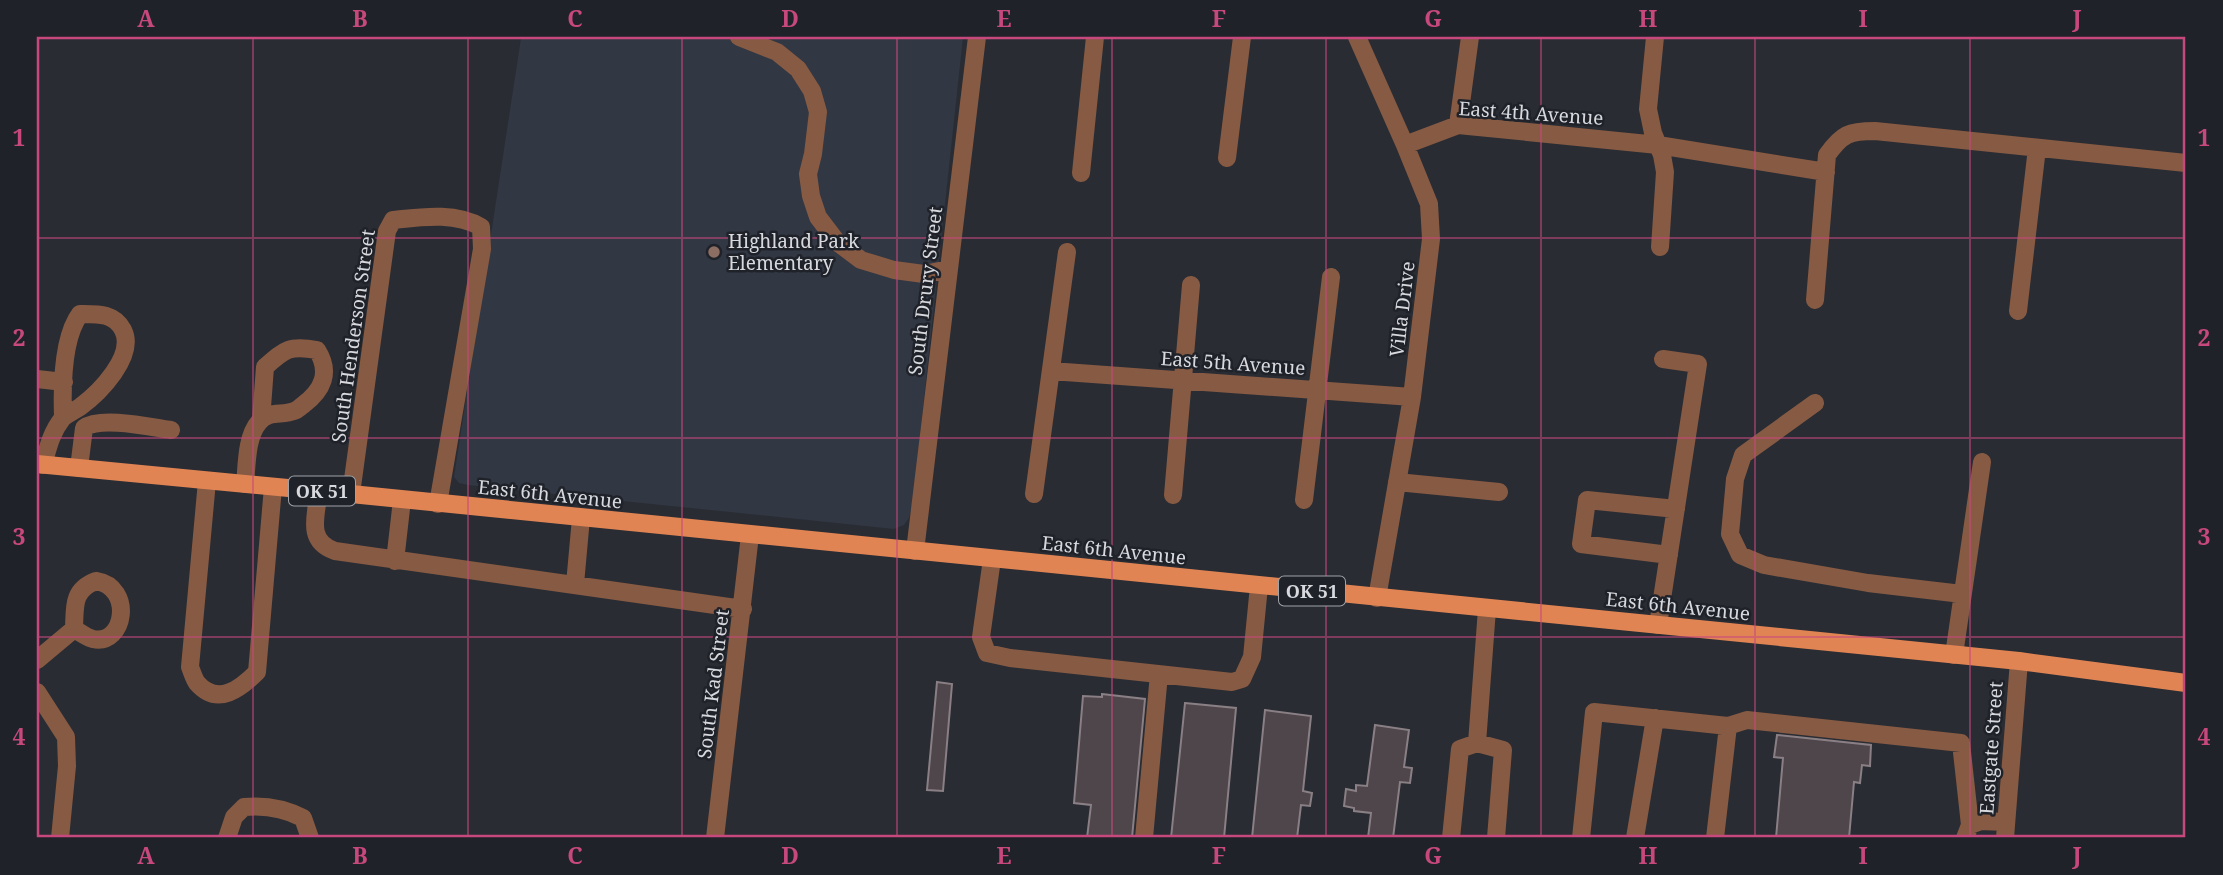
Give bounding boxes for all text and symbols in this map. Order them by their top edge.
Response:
text: A [137,2,155,34]
text: B [352,2,368,34]
text: C [567,2,583,34]
text: D [781,2,799,34]
text: E [996,2,1012,34]
text: F [1212,2,1226,34]
text: G [1424,2,1442,34]
text: H [1639,2,1658,34]
text: I [1858,2,1868,34]
text: J [2071,2,2082,34]
street label: East 4th Avenue [1458,95,1604,131]
text: 1 [13,121,26,153]
text: 1 [2198,121,2211,153]
street label: South Drury Street [902,205,948,377]
street label: South Henderson Street [325,227,381,444]
place label: Highland Park Elementary [728,228,860,276]
marker: Highland Park Elementary [706,244,722,260]
street label: Villa Drive [1383,260,1421,358]
text: 2 [13,321,26,353]
text: 2 [2198,321,2211,353]
street label: East 5th Avenue [1160,345,1306,381]
street label: East 6th Avenue [477,473,623,515]
road number: OK 51 [289,476,355,505]
text: 3 [13,520,26,552]
text: 3 [2198,520,2211,552]
street label: East 6th Avenue [1041,529,1187,571]
road number: OK 51 [1279,576,1345,606]
street label: East 6th Avenue [1605,585,1751,627]
street label: South Kad Street [691,607,735,760]
street label: Eastgate Street [1973,680,2009,815]
text: 4 [13,720,26,752]
text: 4 [2198,720,2211,752]
text: A [137,839,155,871]
text: B [352,839,368,871]
text: C [567,839,583,871]
text: D [781,839,799,871]
text: E [996,839,1012,871]
text: F [1212,839,1226,871]
text: G [1424,839,1442,871]
text: H [1639,839,1658,871]
text: I [1858,839,1868,871]
text: J [2071,839,2082,871]

